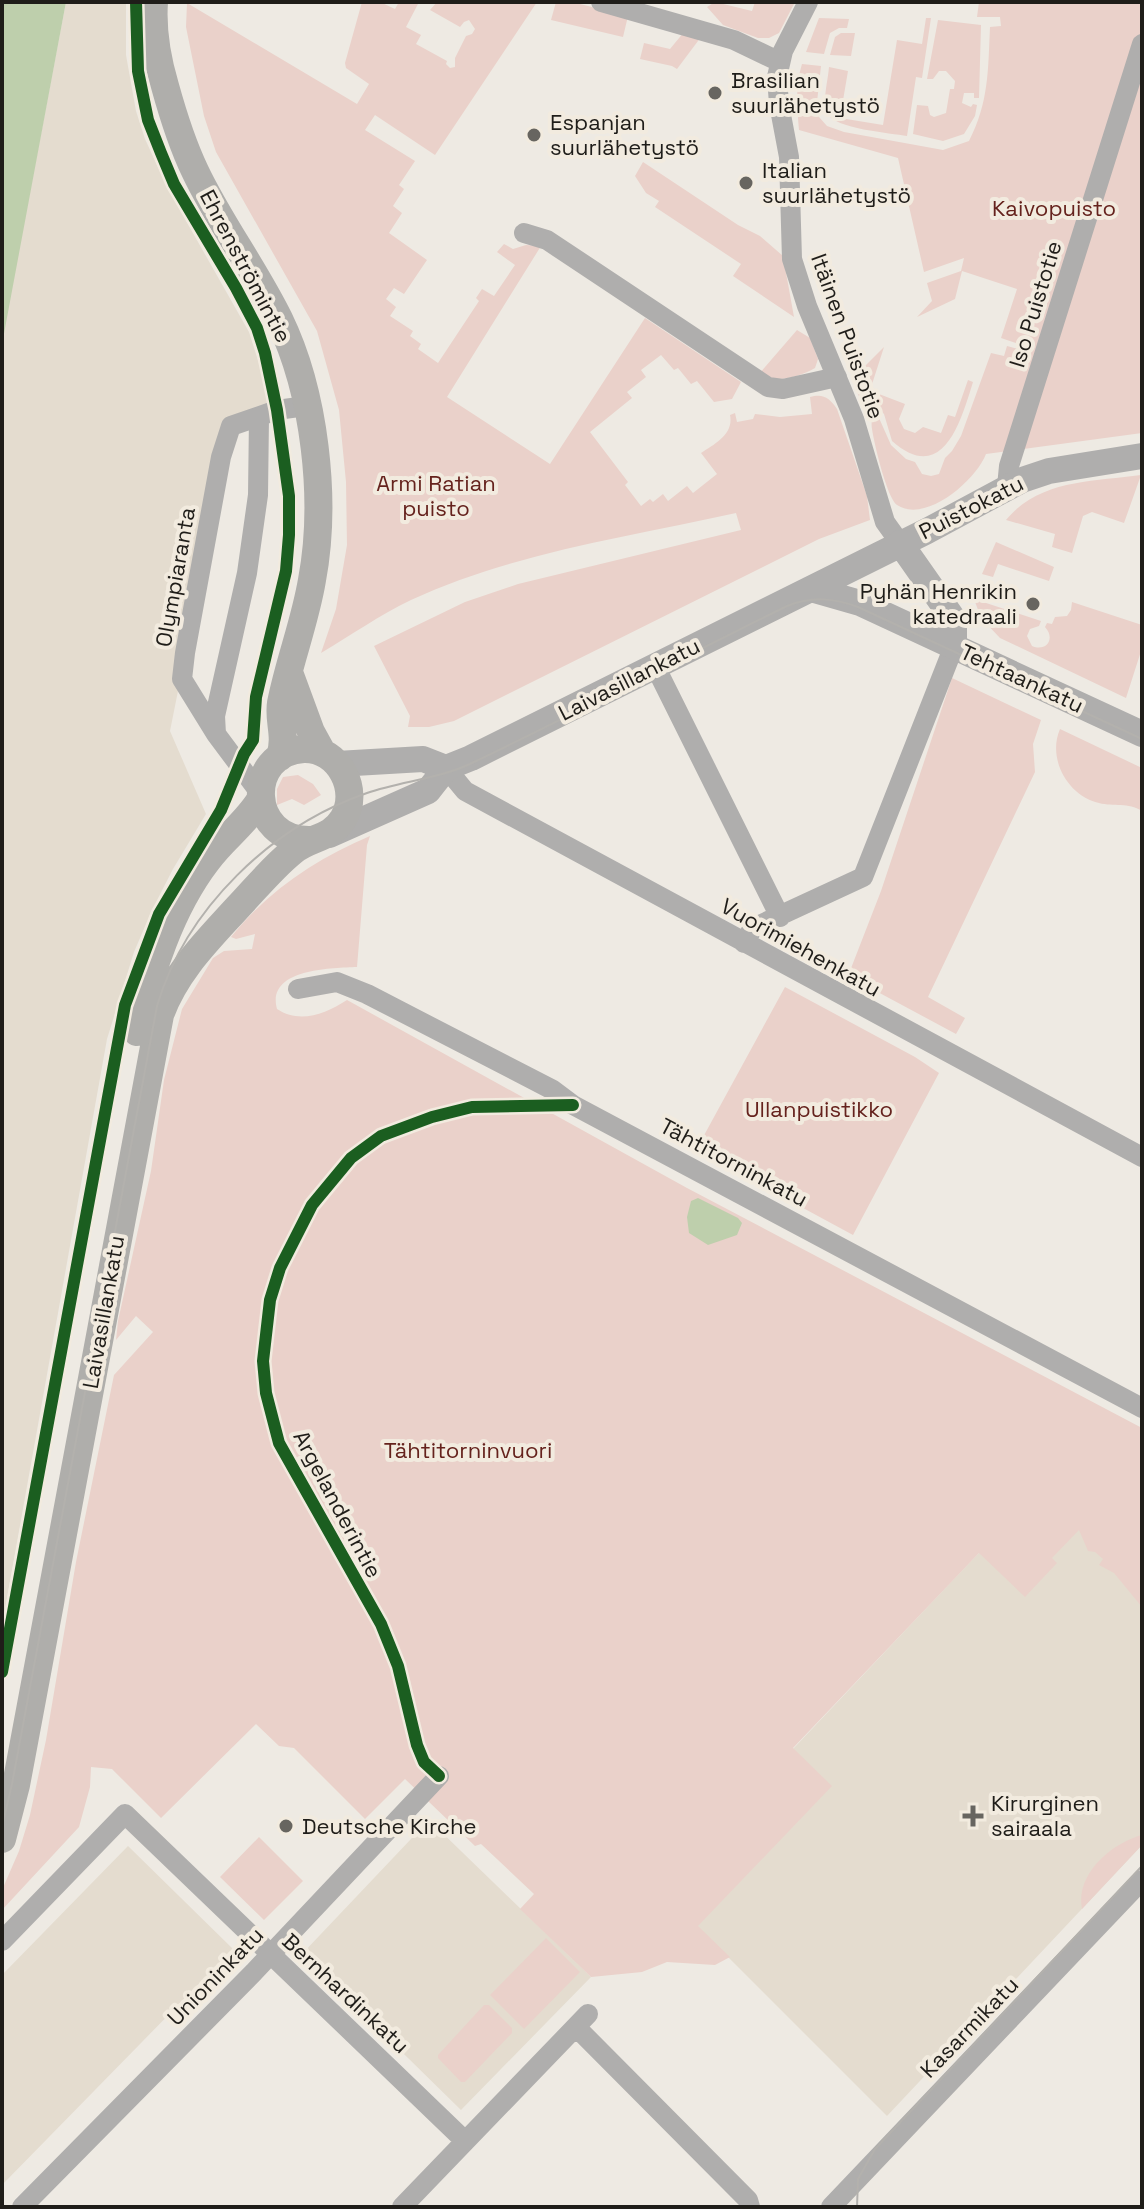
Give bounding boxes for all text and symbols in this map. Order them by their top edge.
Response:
place label: Brasilian suurlähetystö [731,66,880,119]
marker: Brasilian suurlähetystö [706,84,724,102]
place label: Espanjan suurlähetystö [550,108,699,161]
marker: Espanjan suurlähetystö [525,126,543,144]
place label: Italian suurlähetystö [762,156,911,209]
marker: Italian suurlähetystö [737,174,755,192]
street label: Ehrenströmintie [194,185,298,347]
park label: Kaivopuisto [992,194,1116,222]
street label: Iso Puistotie [1002,237,1068,371]
street label: Itäinen Puistotie [805,249,891,423]
park label: Armi Ratian puisto [376,469,496,522]
street label: Puistokatu [914,469,1028,545]
street label: Olympiaranta [149,505,201,649]
place label: Pyhän Henrikin katedraali [860,577,1017,630]
marker: Pyhän Henrikin katedraali [1024,595,1042,613]
street label: Laivasillankatu [554,631,704,727]
street label: Tehtaankatu [956,637,1088,719]
street label: Vuorimiehenkatu [716,891,886,1003]
park label: Ullanpuistikko [745,1095,893,1123]
street label: Tähtitorninkatu [655,1111,813,1213]
street label: Laivasillankatu [76,1233,130,1391]
street label: Argelanderintie [287,1425,389,1583]
park label: Tähtitorninvuori [384,1436,552,1464]
place label: Kirurginen sairaala [991,1789,1099,1842]
marker: Kirurginen sairaala [962,1805,984,1827]
place label: Deutsche Kirche [302,1812,476,1840]
marker: Deutsche Kirche [277,1817,295,1835]
street label: Unioninkatu [161,1921,269,2031]
street label: Bernhardinkatu [277,1927,415,2059]
street label: Kasarmikatu [914,1971,1024,2083]

